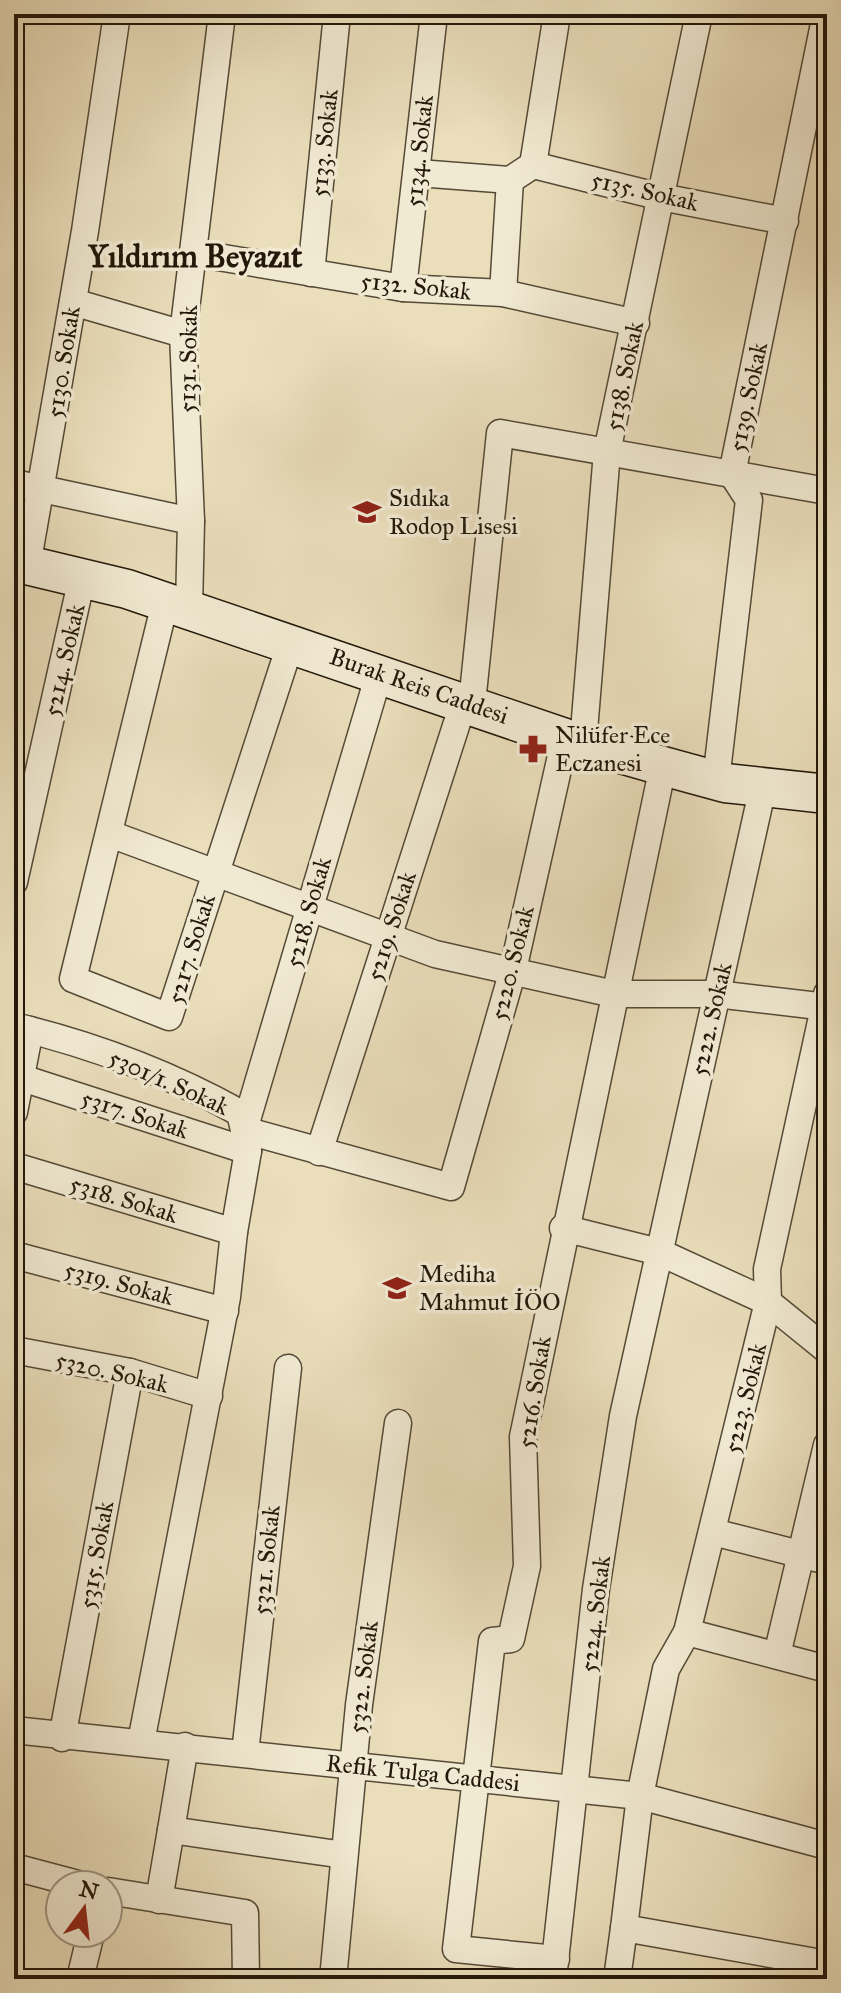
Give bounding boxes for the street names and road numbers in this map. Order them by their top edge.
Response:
street label: 5133. Sokak [303,87,345,198]
street label: 5134. Sokak [398,93,440,209]
street label: 5135. Sokak [588,164,702,218]
street label: 5132. Sokak [359,265,474,307]
street label: 5130. Sokak [39,303,87,420]
street label: 5131. Sokak [172,304,204,413]
street label: 5138. Sokak [598,318,650,434]
street label: 5139. Sokak [722,338,774,455]
street label: 5214. Sokak [36,600,92,719]
street label: Burak Reis Caddesi [326,641,513,731]
street label: 5218. Sokak [278,852,338,971]
street label: 5219. Sokak [359,866,423,985]
street label: 5217. Sokak [160,890,222,1008]
street label: 5220. Sokak [483,902,541,1024]
street label: 5222. Sokak [683,959,739,1079]
street label: 5301/1. Sokak [104,1042,235,1122]
street label: 5317. Sokak [77,1083,193,1146]
street label: 5318. Sokak [66,1168,183,1230]
street label: 5319. Sokak [61,1254,178,1312]
street label: 5216. Sokak [510,1333,558,1450]
street label: 5223. Sokak [717,1339,773,1456]
street label: 5320. Sokak [53,1344,172,1400]
street label: 5315. Sokak [72,1498,120,1611]
street label: 5321. Sokak [245,1503,287,1617]
street label: 5224. Sokak [573,1553,617,1674]
street label: 5322. Sokak [341,1618,385,1735]
street label: Refik Tulga Caddesi [325,1748,522,1798]

